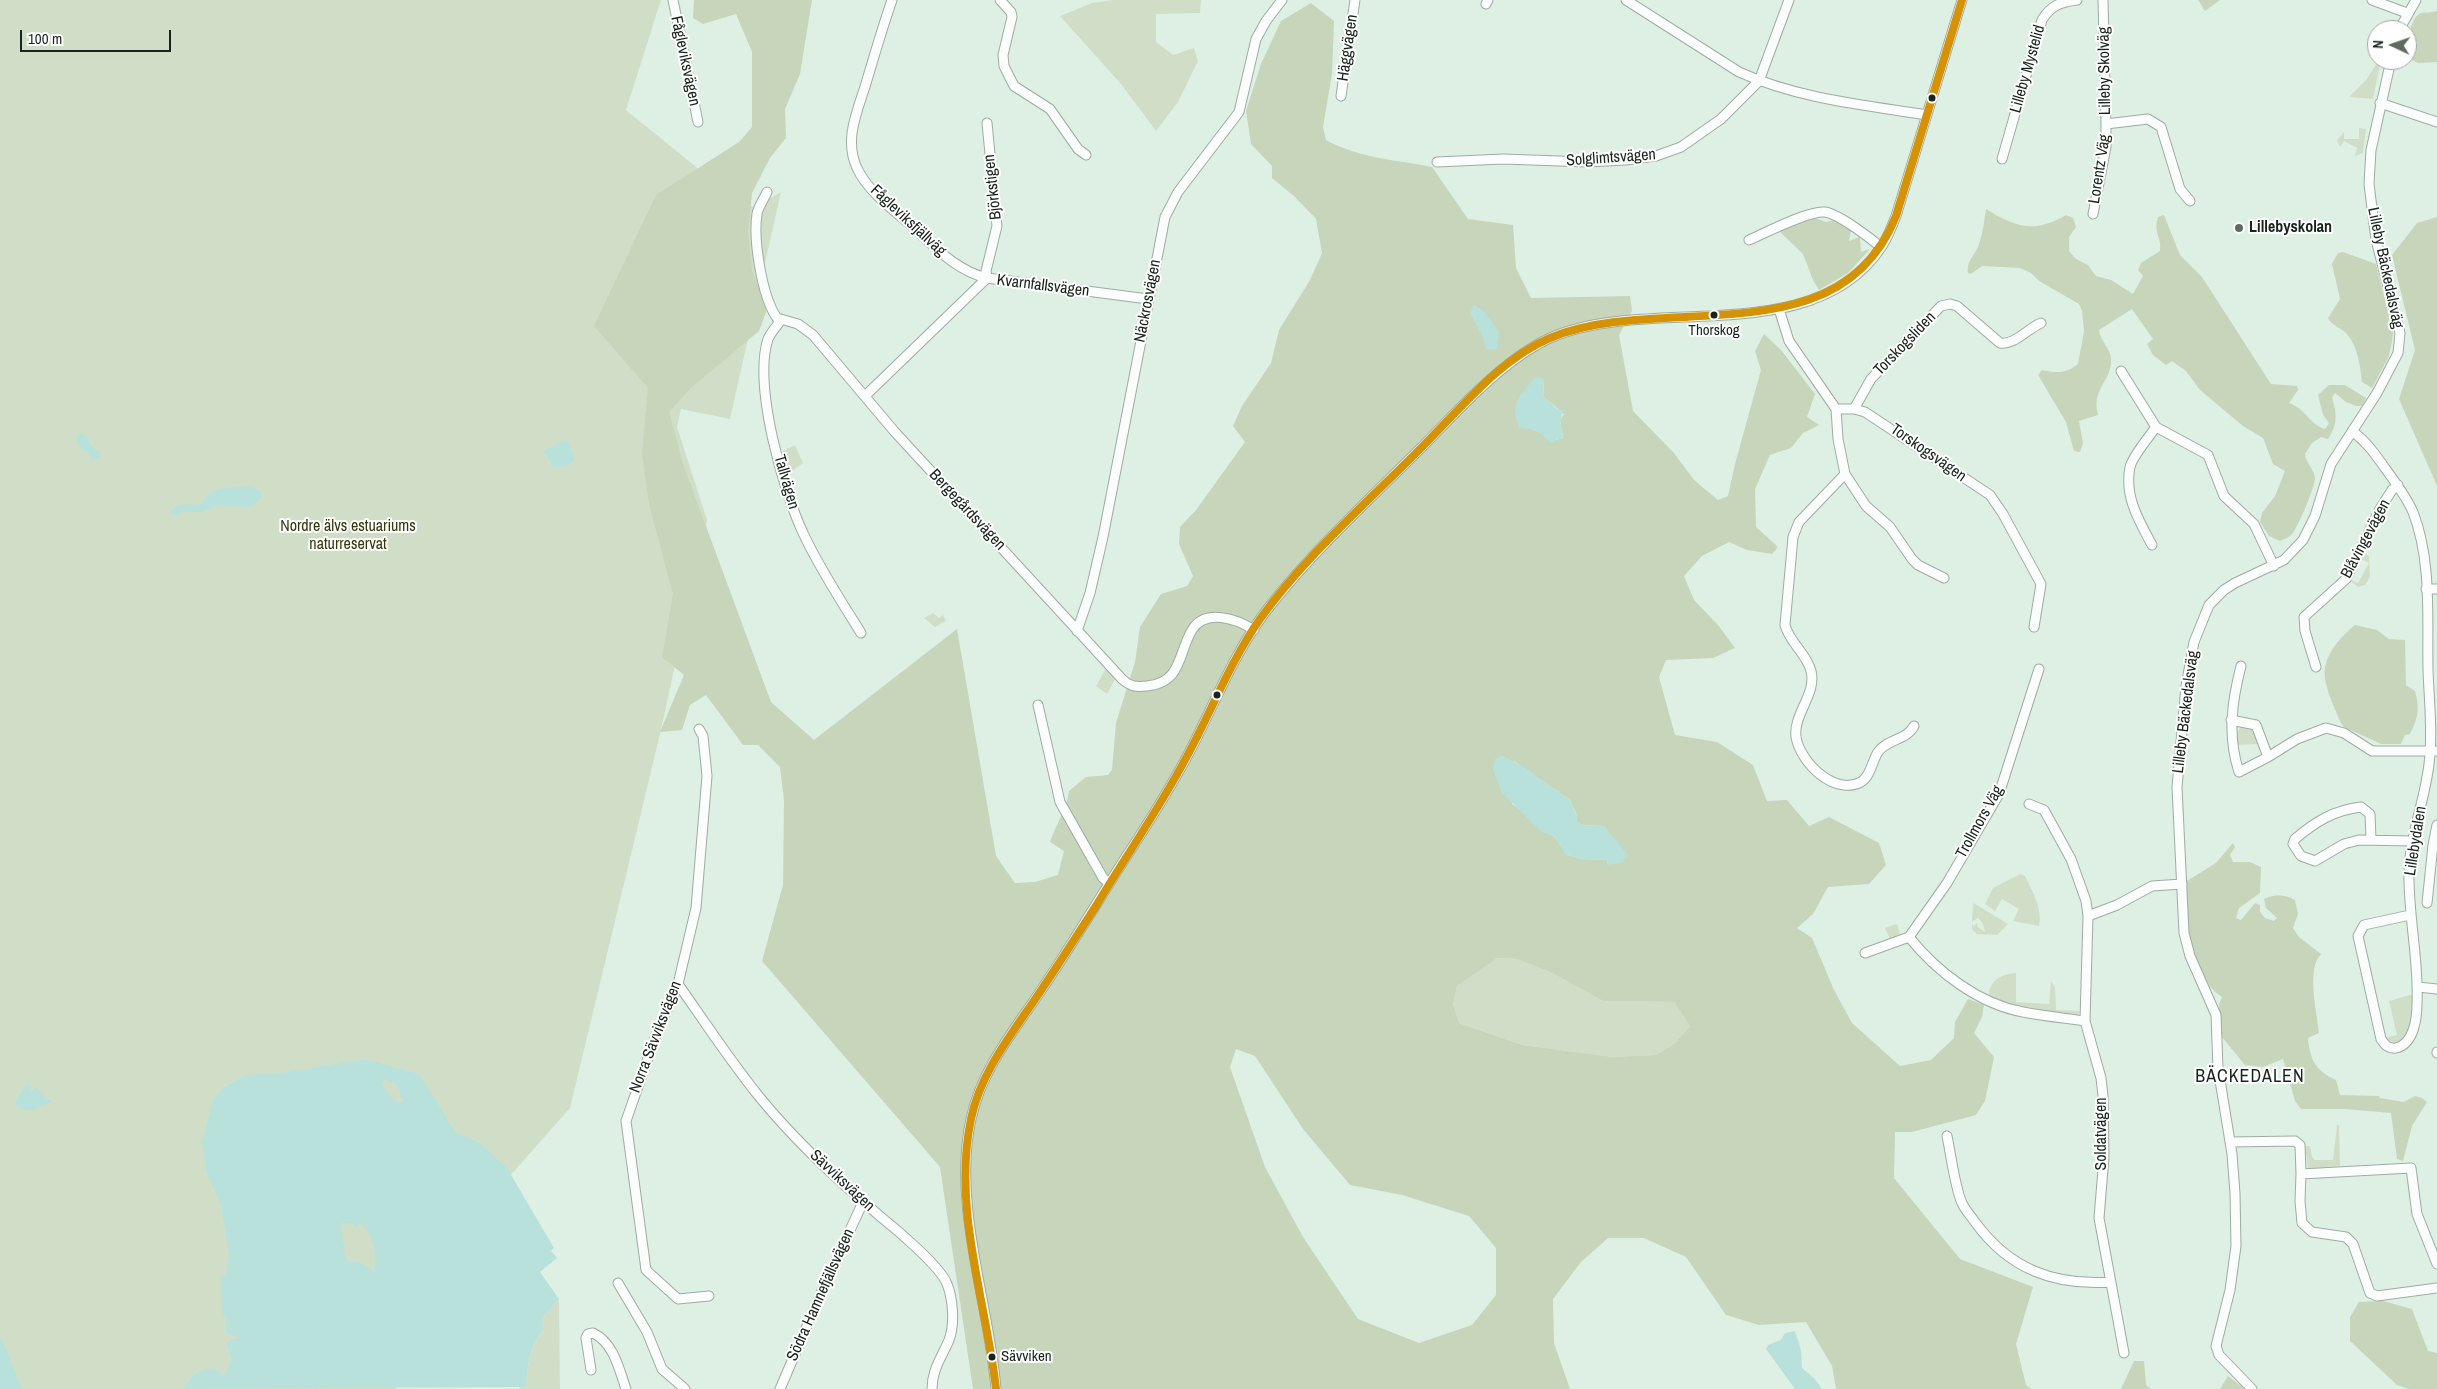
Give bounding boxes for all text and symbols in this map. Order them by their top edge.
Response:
street label: Häggvägen [1334,13,1362,83]
street label: Fågleviksvägen [666,14,704,108]
scale bar [22,20,174,52]
north arrow [2367,20,2417,70]
street label: Lilleby Mystelid [2006,23,2050,115]
street label: Lilleby Skolväg [2095,27,2115,115]
text: 100 m [28,28,62,49]
text: N [2369,40,2387,49]
unlabelled marker [1927,93,1937,103]
street label: Lorentz Väg [2085,133,2115,205]
street label: Solglimtsvägen [1566,145,1656,171]
street label: Björkstigen [980,153,1006,221]
street label: Fågleviksfjällväg [866,181,950,261]
street label: Lilleby Bäckedalsväg [2363,206,2407,330]
place label: Lillebyskolan [2249,218,2332,238]
marker: Lillebyskolan [2233,222,2245,234]
street label: Näckrosvägen [1131,258,1165,344]
street label: Kvarnfallsvägen [996,271,1090,301]
street label: Torskogsliden [1870,308,1940,380]
marker: Thorskog [1709,310,1719,320]
place label: Thorskog [1688,322,1740,340]
street label: Torskogsvägen [1886,420,1970,486]
street label: Tallvägen [769,453,803,511]
street label: Bergegårdsvägen [925,466,1009,554]
street label: Blåvingevägen [2337,496,2395,582]
park label: Nordre älvs estuariums naturreservat [280,517,416,555]
street label: Lilleby Bäckedalsväg [2169,650,2203,774]
unlabelled marker [1212,690,1222,700]
street label: Trollmors Väg [1952,782,2008,862]
street label: Lillebydalen [2401,805,2431,877]
street label: Norra Sävviksvägen [626,978,686,1096]
district label: BÄCKEDALEN [2194,1066,2306,1088]
street label: Soldatvägen [2092,1098,2112,1170]
street label: Sävviksvägen [806,1146,878,1216]
street label: Södra Hamnefjällsvägen [783,1226,859,1364]
place label: Sävviken [1001,1348,1052,1366]
marker: Sävviken [987,1352,997,1362]

